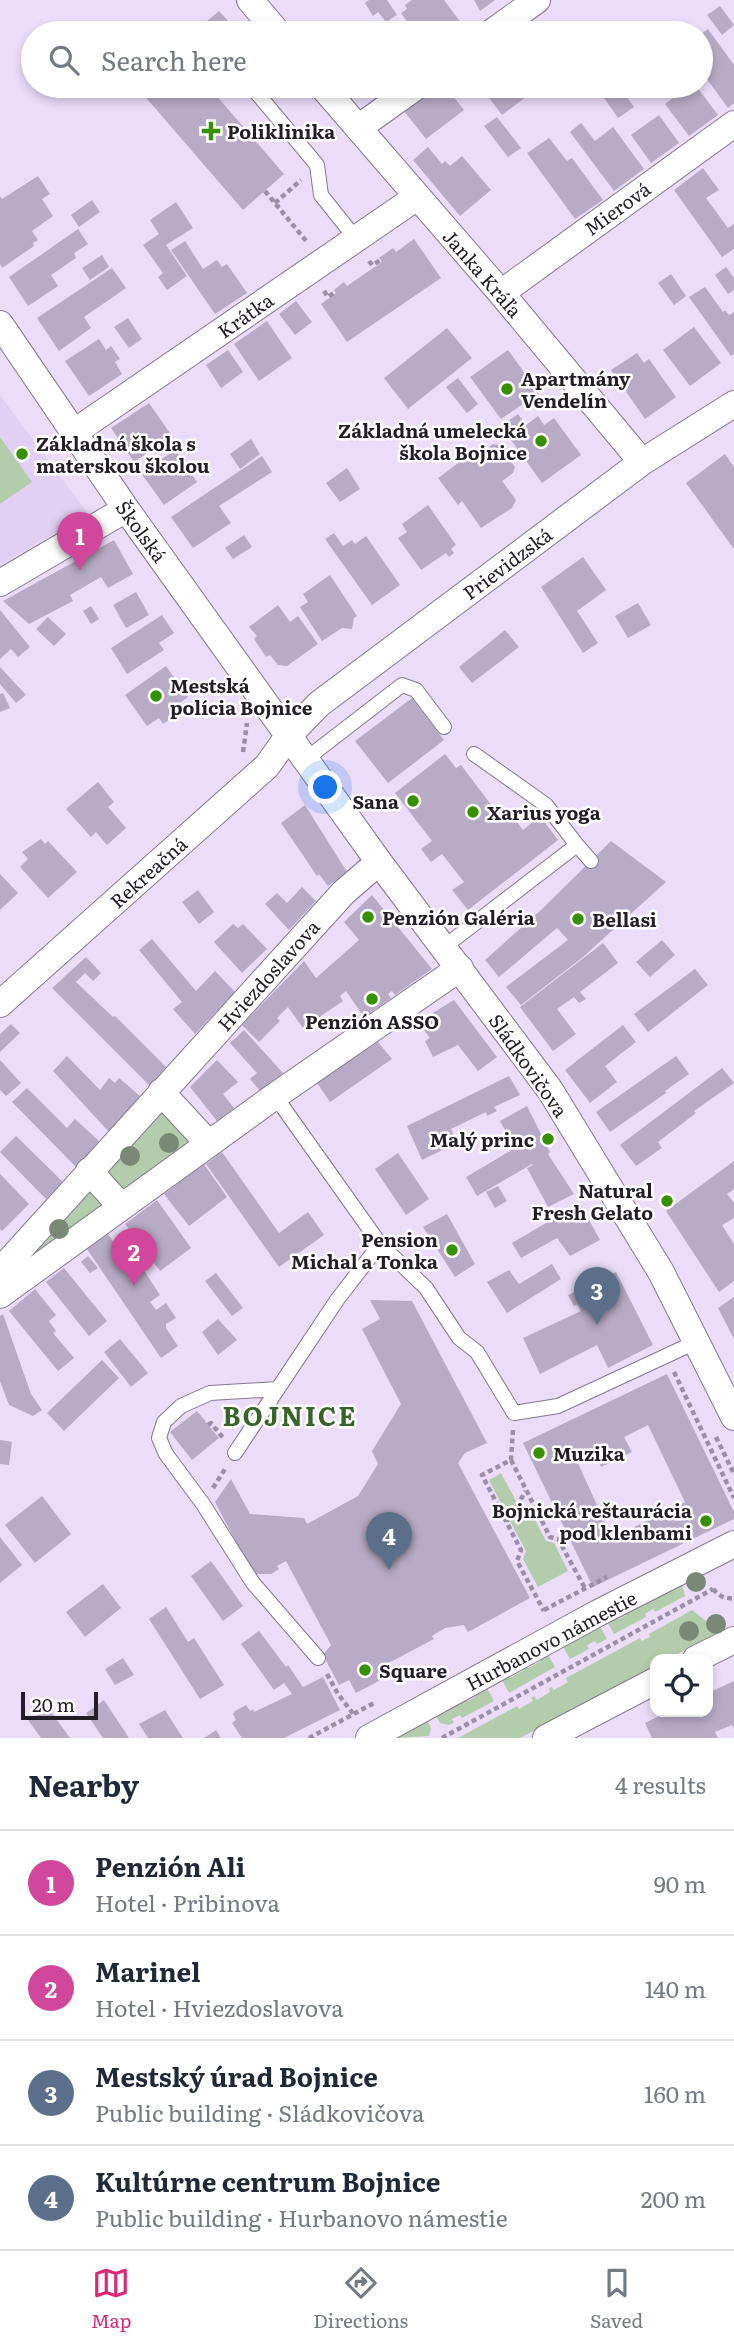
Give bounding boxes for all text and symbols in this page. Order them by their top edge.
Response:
search box [21,21,713,98]
text: Search here [101,40,247,79]
icon: search [45,41,83,79]
place label: Poliklinika [227,117,335,145]
marker: Poliklinika [201,121,221,141]
street label: Mierová [578,174,656,242]
street label: Janka Kráľa [437,223,530,324]
street label: Krátka [211,285,279,344]
place label: Apartmány Vendelín [521,364,631,414]
marker: Apartmány Vendelín [499,381,515,397]
place label: Základná umelecká škola Bojnice [338,416,527,466]
place label: Základná škola s materskou školou [36,429,210,479]
marker: Základná umelecká škola Bojnice [533,433,549,449]
marker: Základná škola s materskou školou [14,446,30,462]
street label: Školská [110,494,174,568]
pin: 1 [57,512,103,570]
street label: Prievidzská [457,520,558,606]
place label: Mestská polícia Bojnice [170,671,313,721]
marker: Mestská polícia Bojnice [148,688,164,704]
your location [308,770,342,804]
place label: Sana [352,787,399,815]
marker: Sana [405,793,421,809]
place label: Xarius yoga [487,798,601,826]
marker: Xarius yoga [465,804,481,820]
street label: Rekreačná [103,829,193,914]
place label: Penzión Galéria [382,903,535,931]
place label: Bellasi [592,905,657,933]
marker: Penzión Galéria [360,909,376,925]
marker: Bellasi [570,911,586,927]
street label: Hviezdoslavova [210,913,326,1037]
marker: Penzión ASSO [364,991,380,1007]
place label: Penzión ASSO [305,1007,439,1035]
street label: Sládkovičova [483,1008,576,1123]
place label: Malý princ [430,1125,534,1153]
marker: Malý princ [540,1131,556,1147]
place label: Natural Fresh Gelato [531,1176,653,1226]
marker: Natural Fresh Gelato [659,1193,675,1209]
place label: Pension Michal a Tonka [291,1225,438,1275]
pin: 2 [111,1228,157,1286]
marker: Pension Michal a Tonka [444,1242,460,1258]
pin: 3 [574,1267,620,1325]
district label: BOJNICE [222,1395,358,1434]
place label: Muzika [553,1439,625,1467]
marker: Muzika [531,1445,547,1461]
place label: Bojnická reštaurácia pod klenbami [492,1496,692,1546]
pin: 4 [366,1512,412,1570]
marker: Bojnická reštaurácia pod klenbami [698,1513,714,1529]
street label: Hurbanovo námestie [461,1583,641,1697]
map controls [650,1654,713,1717]
button: locate [650,1654,713,1717]
place label: Square [379,1656,447,1684]
marker: Square [357,1662,373,1678]
scale bar [21,1689,98,1721]
text: 20 m [32,1690,75,1718]
text: Nearby [28,1762,139,1806]
text: 4 results [615,1767,706,1801]
text: Penzión Ali [95,1846,245,1885]
text: 1 [46,1866,56,1900]
text: 90 m [654,1866,706,1900]
text: Hotel · Pribinova [95,1885,280,1919]
text: Marinel [95,1951,201,1990]
text: 2 [45,1971,57,2005]
text: 140 m [645,1971,706,2005]
text: Hotel · Hviezdoslavova [95,1990,344,2024]
text: Mestský úrad Bojnice [95,2056,378,2095]
text: 3 [45,2076,57,2110]
text: 160 m [644,2076,706,2110]
text: Public building · Sládkovičova [95,2095,424,2129]
text: Kultúrne centrum Bojnice [95,2161,441,2200]
text: 4 [44,2181,58,2215]
text: 200 m [641,2181,706,2215]
text: Public building · Hurbanovo námestie [95,2200,508,2234]
tab: Map [91,2264,131,2334]
tab: Directions [313,2264,408,2334]
tab: Saved [590,2264,643,2334]

